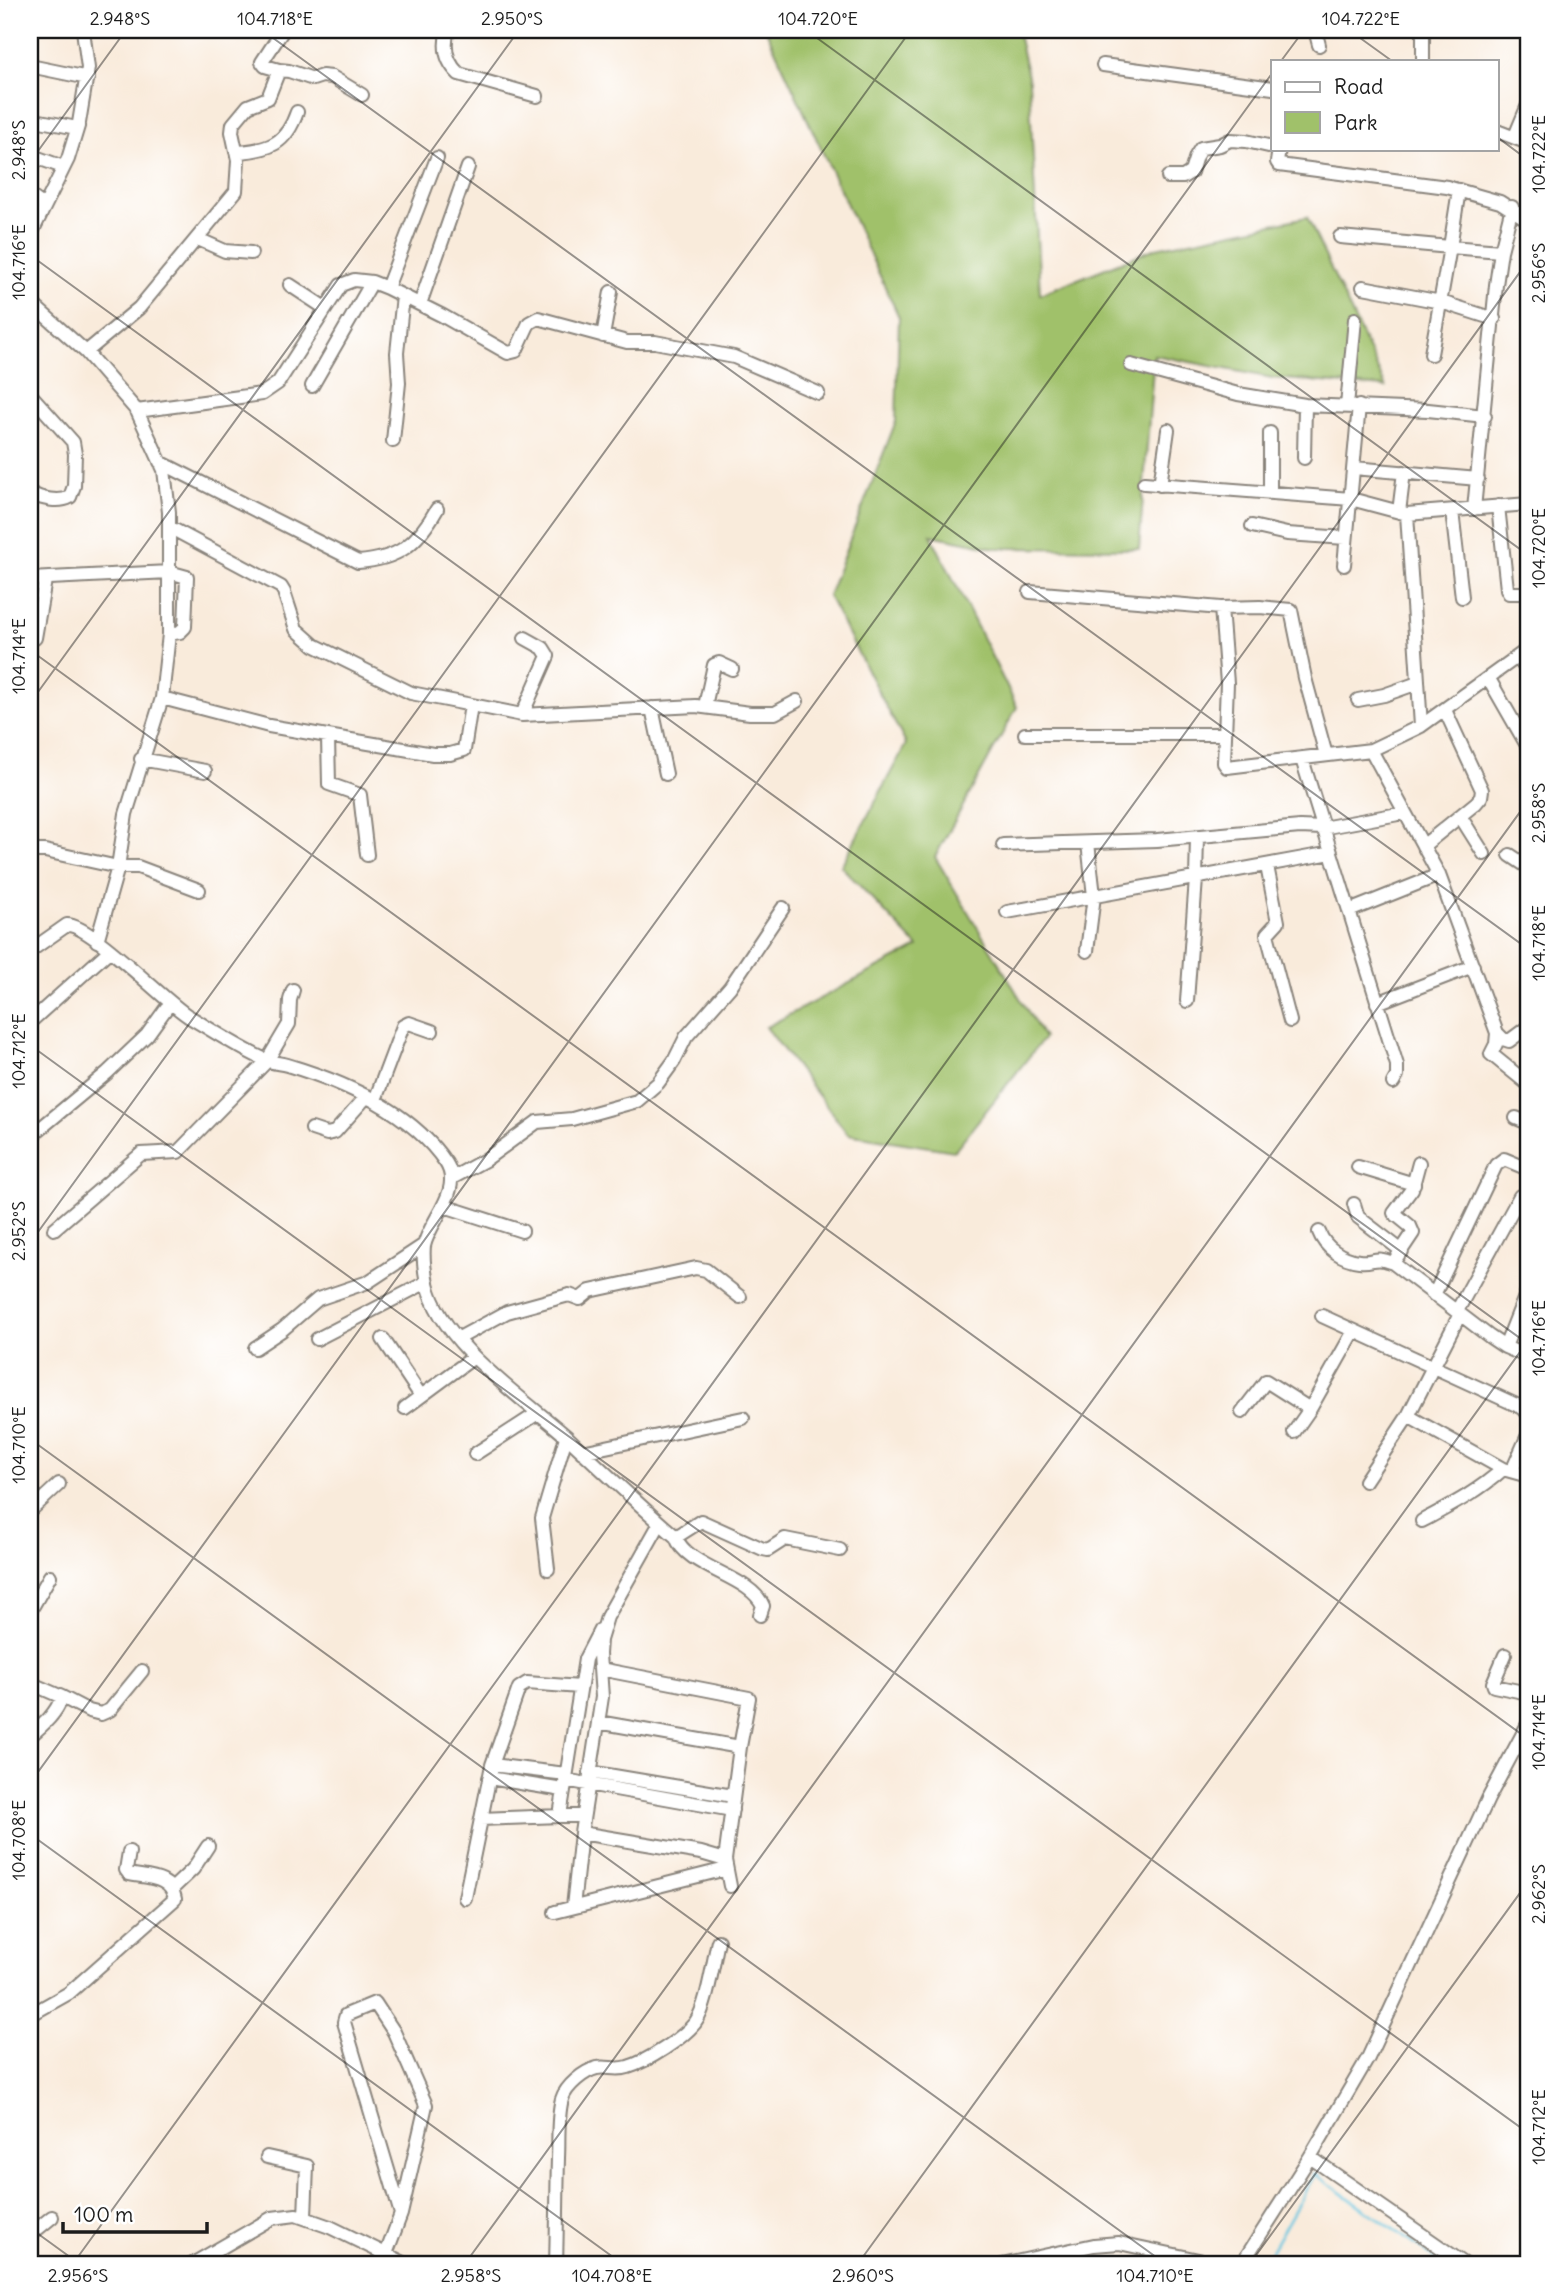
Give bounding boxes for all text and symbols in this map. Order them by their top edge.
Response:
text: 2.948°S [90,7,150,30]
text: 104.718°E [237,7,313,30]
text: 2.950°S [481,7,543,30]
text: 104.720°E [778,7,858,30]
text: 104.722°E [1322,7,1400,30]
legend [1271,60,1498,150]
text: Road [1334,73,1383,100]
text: Park [1334,109,1377,136]
text: 104.722°E [1527,115,1550,193]
text: 2.948°S [7,120,30,180]
text: 104.716°E [7,224,30,300]
text: 2.956°S [1527,243,1550,303]
text: 104.720°E [1527,508,1550,588]
text: 104.714°E [7,618,30,694]
text: 2.958°S [1527,783,1550,843]
text: 104.718°E [1527,905,1550,981]
text: 104.712°E [7,1013,30,1089]
text: 2.952°S [7,1201,30,1261]
text: 104.716°E [1527,1300,1550,1376]
text: 104.710°E [7,1406,30,1484]
text: 104.714°E [1527,1694,1550,1770]
text: 104.708°E [7,1800,30,1880]
text: 2.962°S [1527,1864,1550,1924]
text: 104.712°E [1527,2089,1550,2165]
scale bar [63,2190,206,2234]
text: 100 m [74,2201,133,2228]
text: 2.956°S [48,2264,108,2287]
text: 2.958°S [441,2264,501,2287]
text: 104.708°E [572,2264,652,2287]
text: 2.960°S [832,2264,894,2287]
text: 104.710°E [1116,2264,1194,2287]

